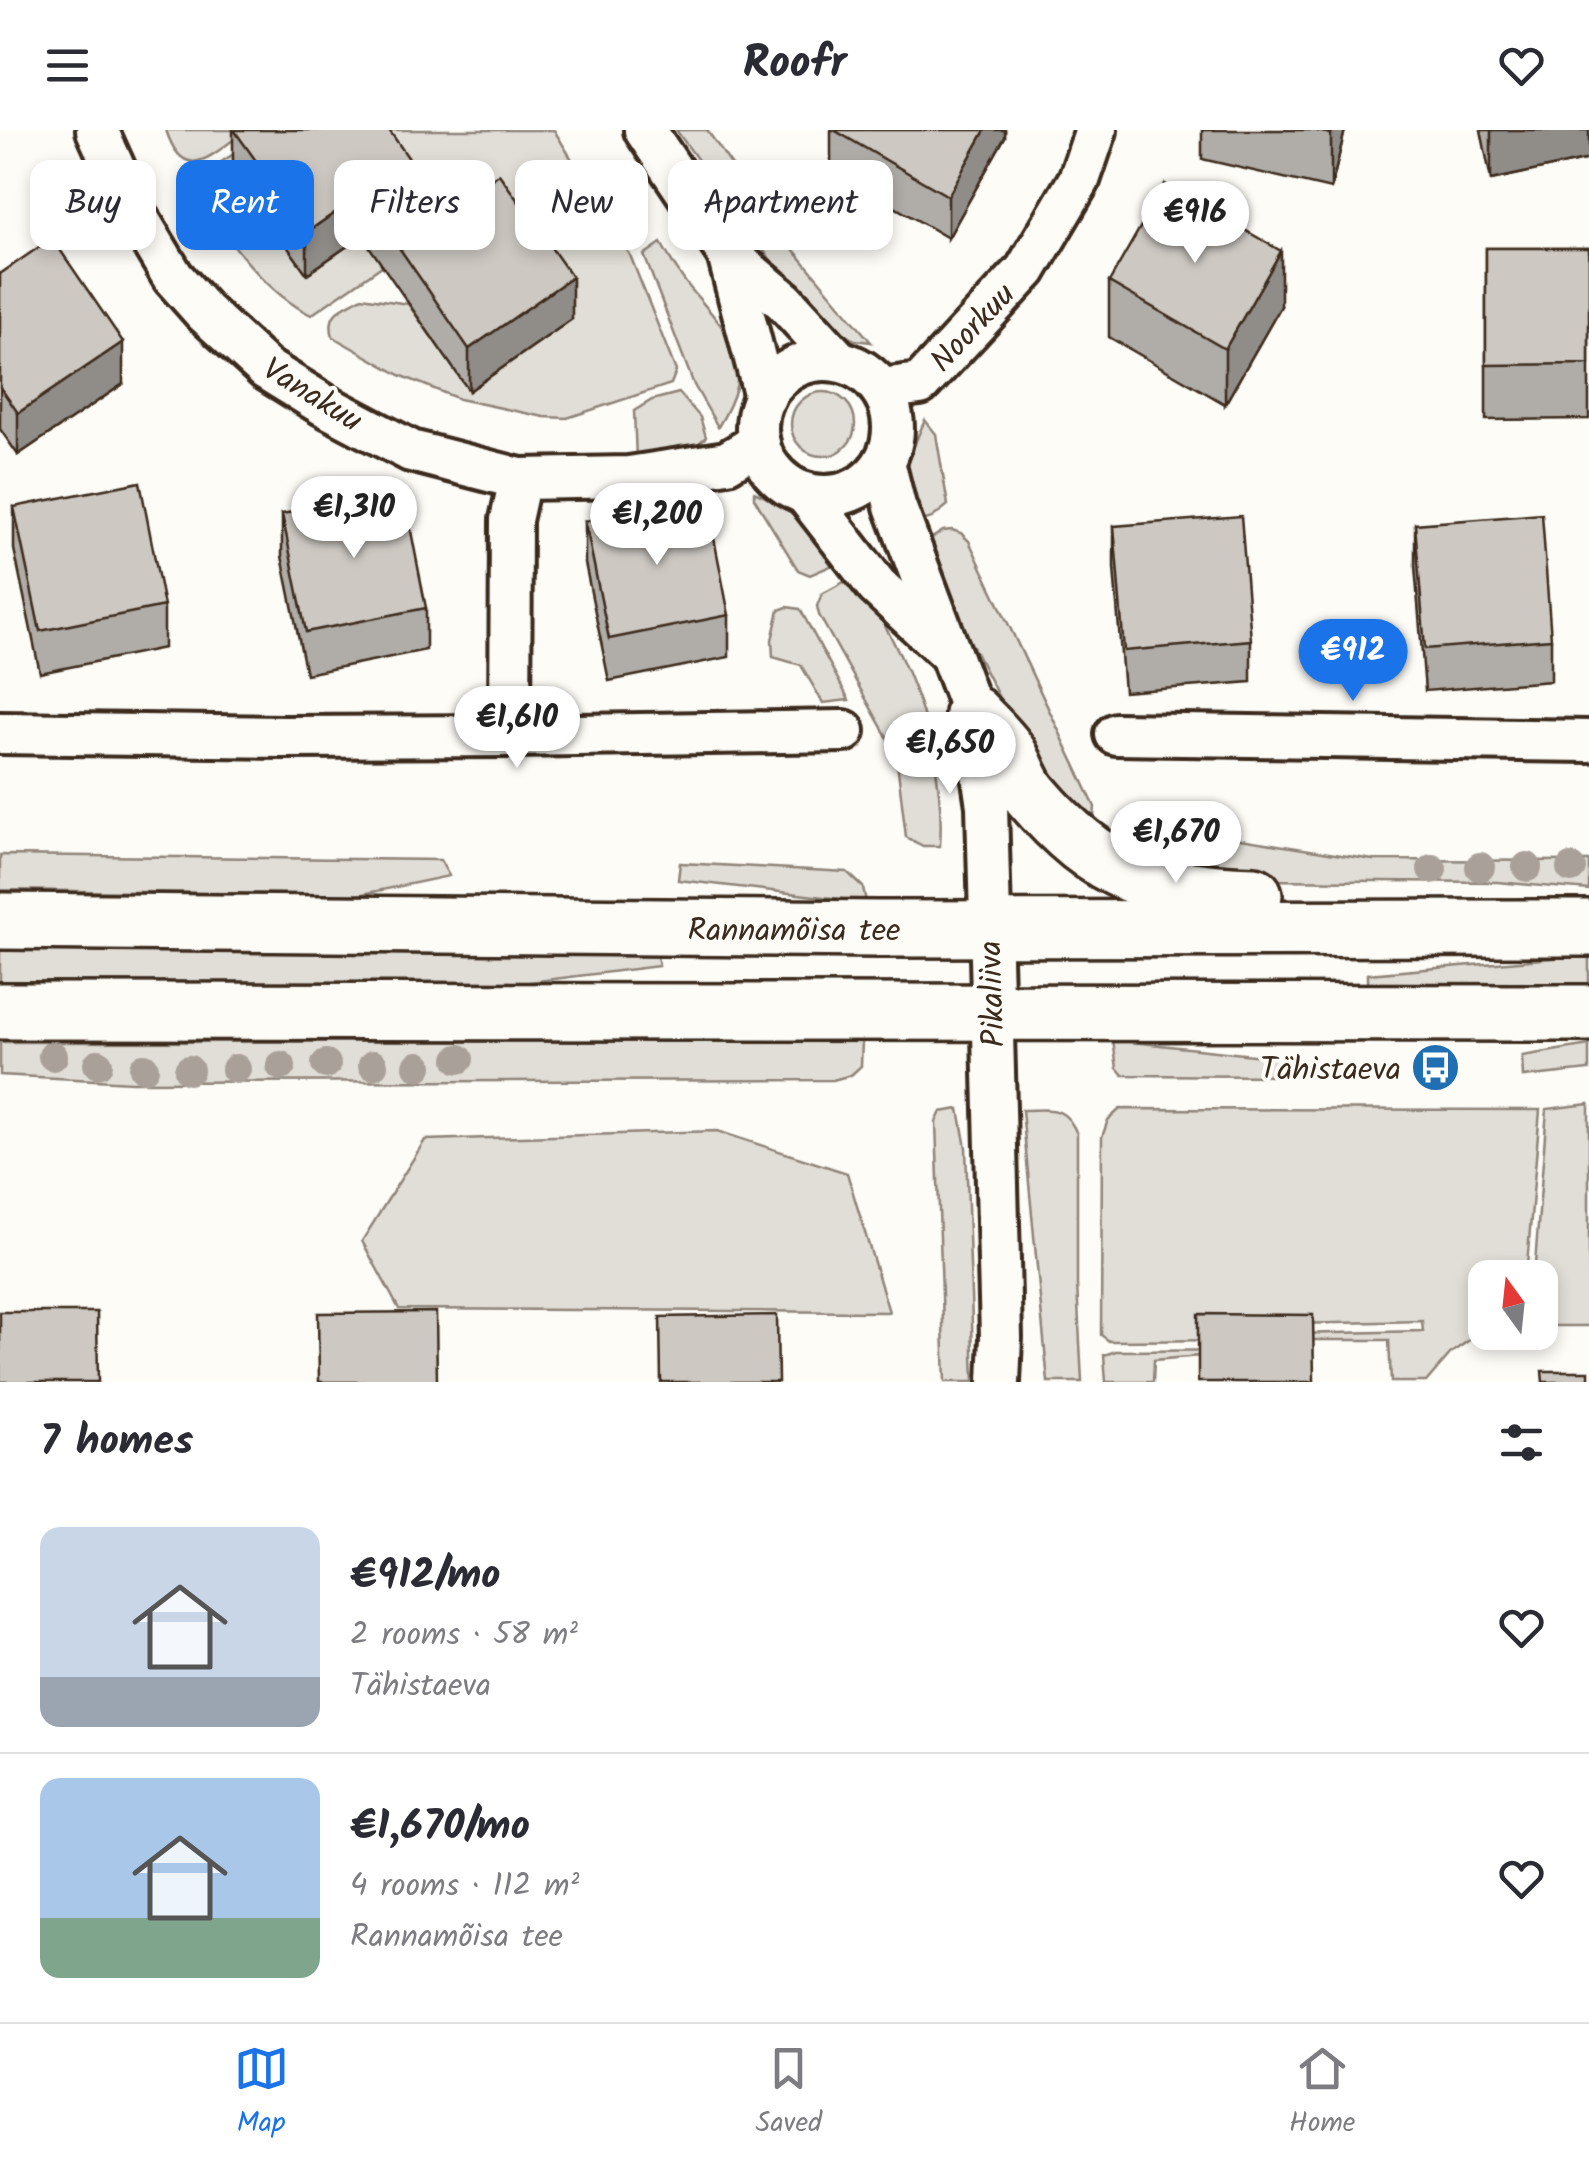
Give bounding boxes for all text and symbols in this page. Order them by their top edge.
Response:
text: Roofr [743,29,846,101]
icon: menu [40,38,95,93]
icon: heart [1494,38,1549,93]
chip: Buy [30,160,156,250]
chip: Rent [176,160,314,250]
chip: Filters [334,160,495,250]
chip: New [515,160,648,250]
chip: Apartment [668,160,893,250]
pin: €916 [1136,181,1254,266]
text: €916 [1163,188,1227,239]
street label: Noorkuu [919,272,1029,385]
street label: Vanakuu [252,345,372,447]
pin: €1,310 [273,476,435,561]
text: €1,310 [313,483,395,534]
pin: €1,200 [576,483,738,568]
text: €1,200 [612,490,702,541]
pin: €912 [1294,619,1412,704]
text: €912 [1321,626,1385,677]
pin: €1,610 [436,686,598,771]
text: €1,610 [476,693,558,744]
pin: €1,650 [869,712,1031,797]
text: €1,650 [906,719,994,770]
pin: €1,670 [1095,801,1257,886]
text: €1,670 [1132,808,1220,859]
street label: Rannamõisa tee [687,906,901,957]
street label: Pikaliiva [966,940,1021,1048]
bus stop icon: Tähistaeva [1410,1042,1462,1094]
place label: Tähistaeva [1260,1045,1401,1096]
north arrow [1468,1260,1558,1350]
map controls [1468,1260,1558,1350]
text: 7 homes [40,1409,193,1476]
icon: filters [1494,1415,1549,1470]
text: €912/mo [350,1543,500,1610]
icon: home [120,1567,240,1687]
icon: heart [1494,1600,1549,1655]
text: 2 rooms · 58 m² [350,1610,578,1661]
text: Tähistaeva [350,1661,491,1712]
text: €1,670/mo [350,1794,530,1861]
icon: home [120,1818,240,1938]
icon: heart [1494,1851,1549,1906]
text: 4 rooms · 112 m² [350,1861,579,1912]
text: Rannamõisa tee [350,1912,563,1963]
tab: Map [234,2041,289,2146]
tab: Saved [756,2041,822,2146]
tab: Home [1289,2041,1355,2146]

